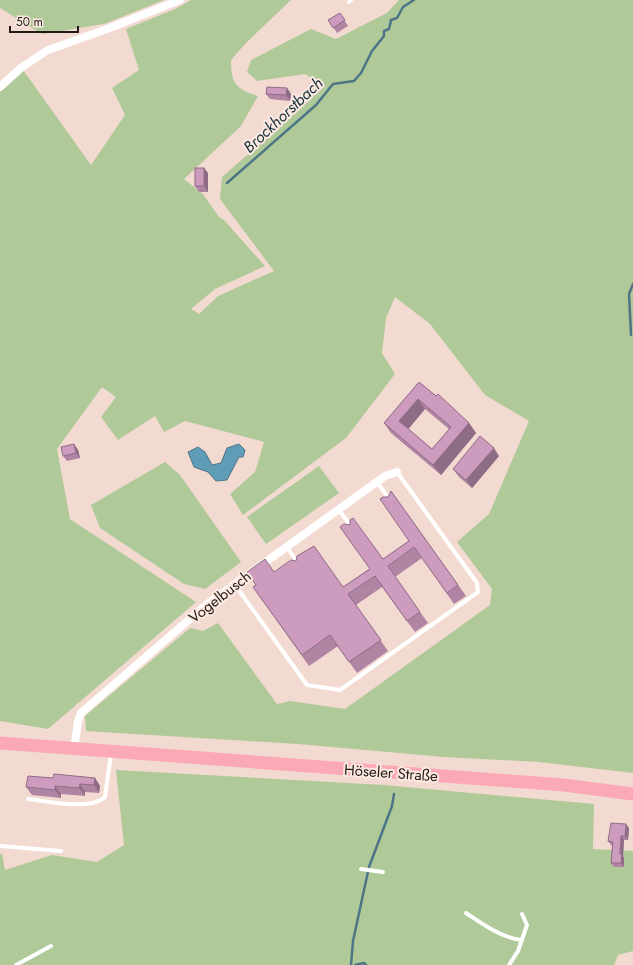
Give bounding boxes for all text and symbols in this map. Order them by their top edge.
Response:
scale bar [10,8,78,34]
text: 50 m [16,13,43,31]
water label: Brockhorstbach [238,72,328,158]
street label: Vogelbusch [184,566,256,628]
street label: Höseler Straße [343,759,439,787]

